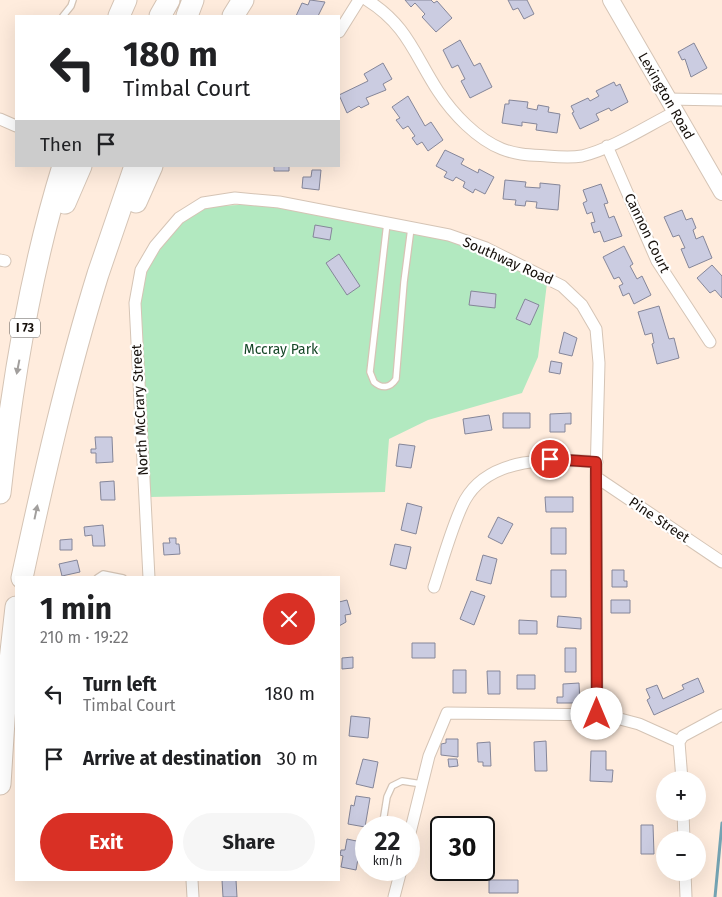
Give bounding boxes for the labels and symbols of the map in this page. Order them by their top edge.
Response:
street label: Lexington Road [634,49,698,143]
street label: Cannon Court [620,191,674,276]
street label: Southway Road [460,233,556,289]
road number: I 73 [10,318,40,338]
park label: Mccray Park [244,341,319,358]
street label: North McCrary Street [128,343,152,476]
one-way arrow [14,359,22,375]
pin [529,438,571,480]
street label: Pine Street [625,493,693,547]
one-way arrow [32,504,40,519]
position arrow [570,687,622,739]
speed limit sign: 30 [430,816,495,881]

